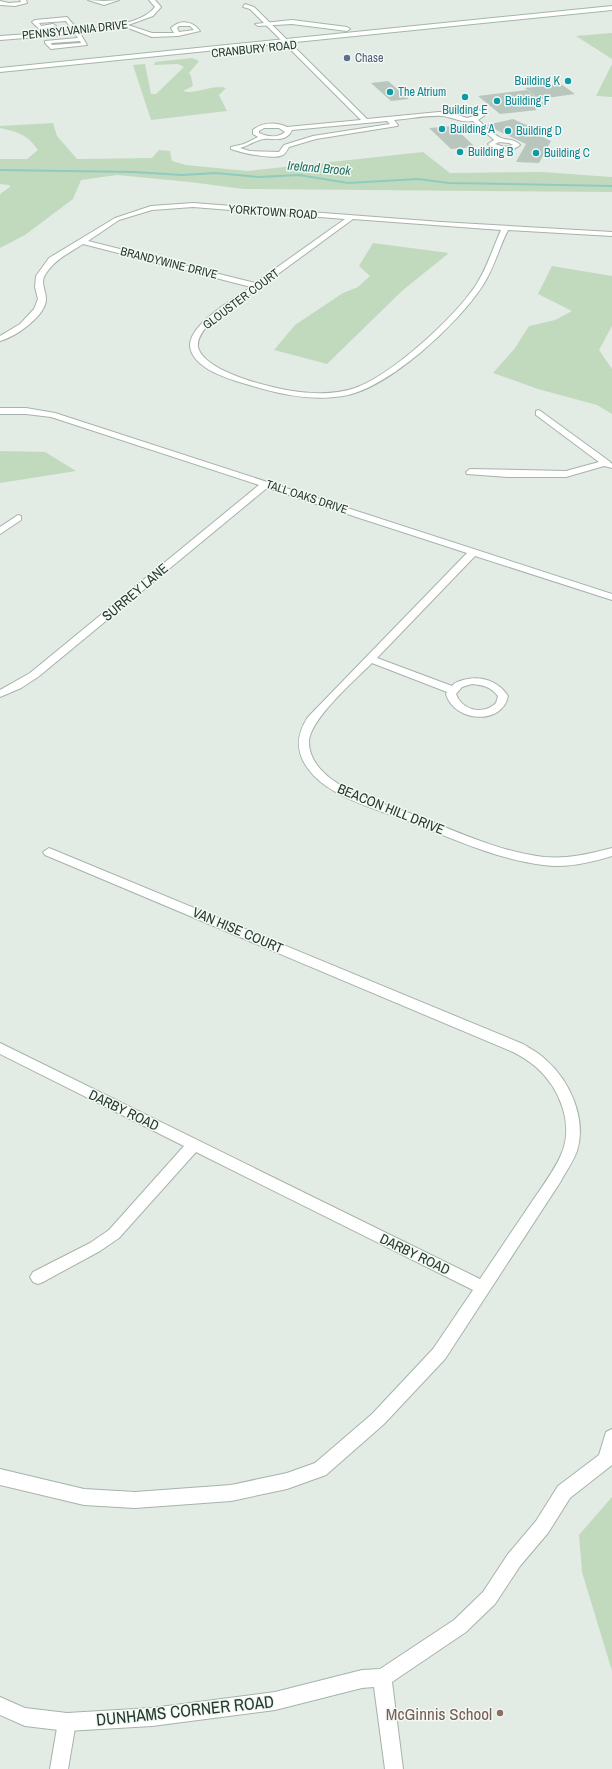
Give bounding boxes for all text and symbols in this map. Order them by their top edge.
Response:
street label: PENNSYLVANIA DRIVE [21,16,129,44]
street label: CRANBURY ROAD [210,37,298,61]
place label: Chase [355,50,383,66]
marker: Chase [342,53,352,63]
place label: Building K [515,73,560,89]
marker: Building K [563,76,573,86]
place label: The Atrium [398,84,446,100]
marker: The Atrium [385,87,395,97]
marker: Building E [460,92,470,102]
place label: Building F [505,93,550,109]
marker: Building F [492,96,502,106]
place label: Building E [442,102,488,118]
place label: Building A [450,121,495,137]
place label: Building D [516,123,562,139]
marker: Building A [437,124,447,134]
marker: Building D [503,126,513,136]
place label: Building B [468,144,514,160]
place label: Building C [544,145,590,161]
marker: Building B [455,147,465,157]
marker: Building C [531,148,541,158]
water label: Ireland Brook [287,157,352,179]
street label: YORKTOWN ROAD [228,201,318,223]
street label: BRANDYWINE DRIVE [119,243,219,283]
street label: GLOUSTER COURT [200,265,282,333]
street label: TALL OAKS DRIVE [264,476,350,518]
street label: SURREY LANE [98,559,172,625]
street label: BEACON HILL DRIVE [335,779,447,839]
street label: VAN HISE COURT [190,903,286,957]
street label: DARBY ROAD [86,1085,162,1135]
street label: DARBY ROAD [377,1229,453,1279]
street label: DUNHAMS CORNER ROAD [95,1689,275,1731]
place label: McGinnis School [386,1702,492,1725]
marker: McGinnis School [495,1708,505,1718]

